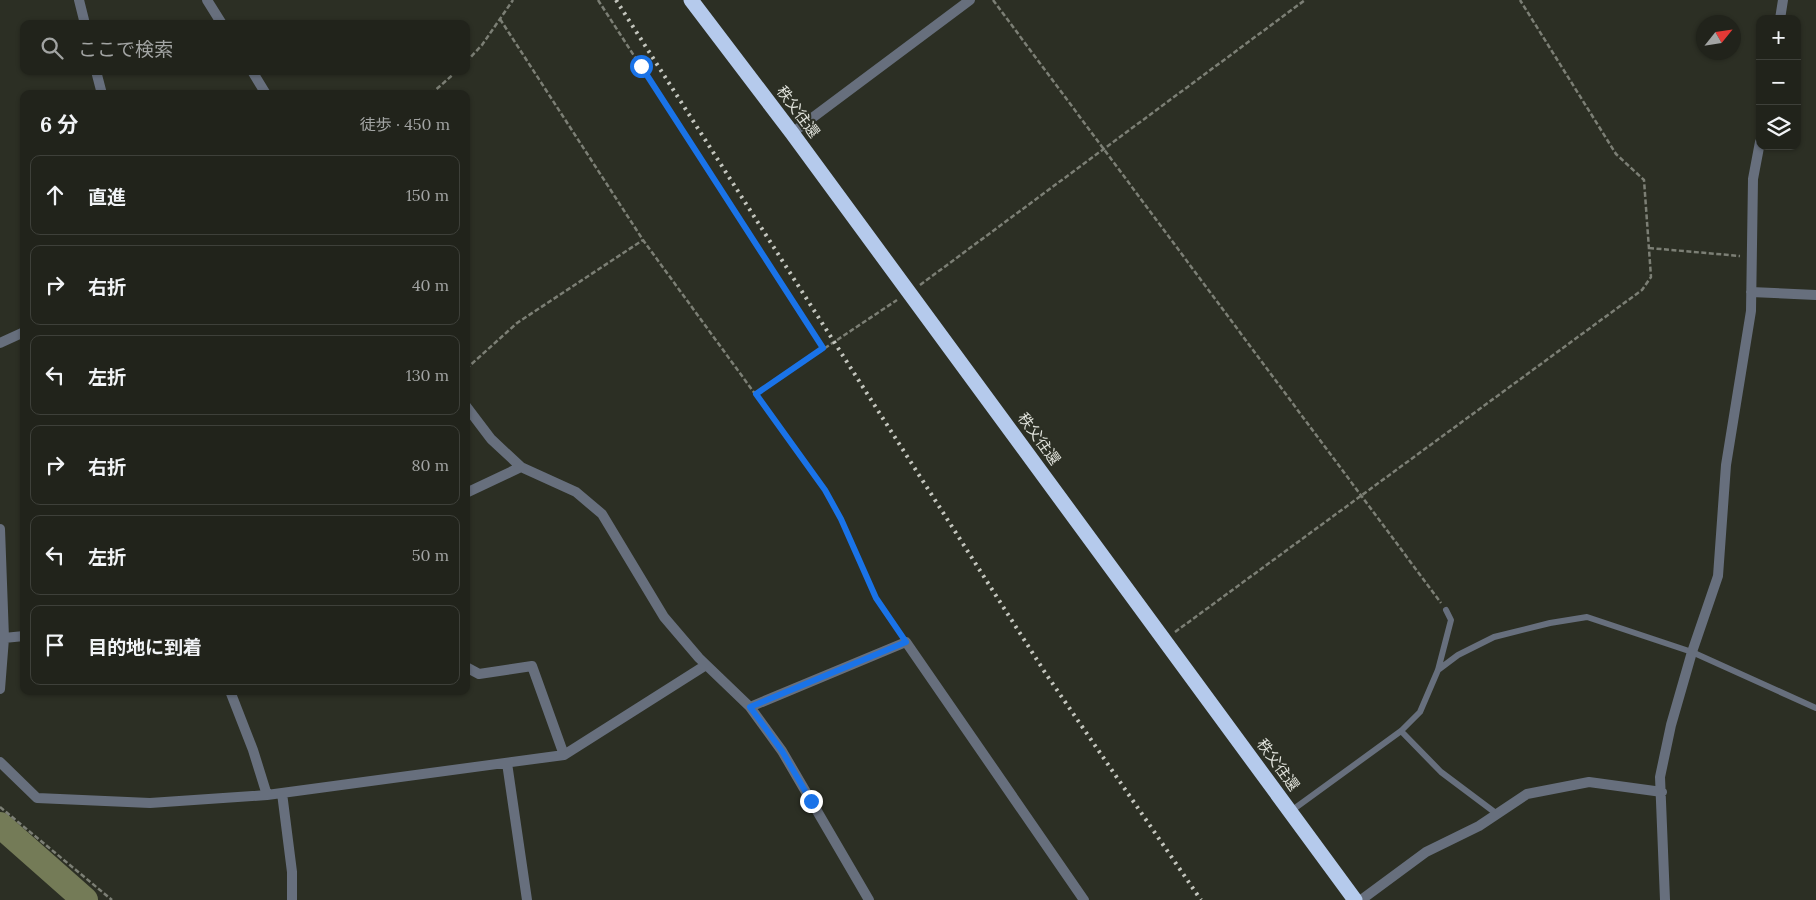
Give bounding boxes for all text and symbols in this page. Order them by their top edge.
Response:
north arrow [1696,15,1741,60]
map controls [1756,15,1801,150]
button: + [1756,15,1801,60]
search box [20,20,470,75]
icon: search [38,34,66,62]
text: ここで検索 [78,37,173,61]
route start [630,55,653,78]
button: − [1756,60,1801,105]
street label: 秩父往還 [773,82,824,141]
button: layers [1756,105,1801,150]
text: 6 分 [40,111,79,138]
text: 徒歩 · 450 m [360,114,450,134]
icon: ahead [41,181,69,209]
text: 直進 [88,185,126,209]
text: 150 m [406,185,449,205]
icon: right [41,271,69,299]
text: 右折 [88,275,126,299]
text: 40 m [412,275,449,295]
icon: left [41,361,69,389]
text: 左折 [88,365,126,389]
text: 130 m [406,365,449,385]
street label: 秩父往還 [1014,409,1065,469]
icon: right [41,451,69,479]
text: 右折 [88,455,126,479]
text: 80 m [412,455,449,475]
icon: left [41,541,69,569]
text: 左折 [88,545,126,569]
text: 50 m [412,545,449,565]
icon: arrive [41,631,69,659]
text: 目的地に到着 [88,635,202,659]
street label: 秩父往還 [1253,735,1304,795]
route end [800,790,823,813]

